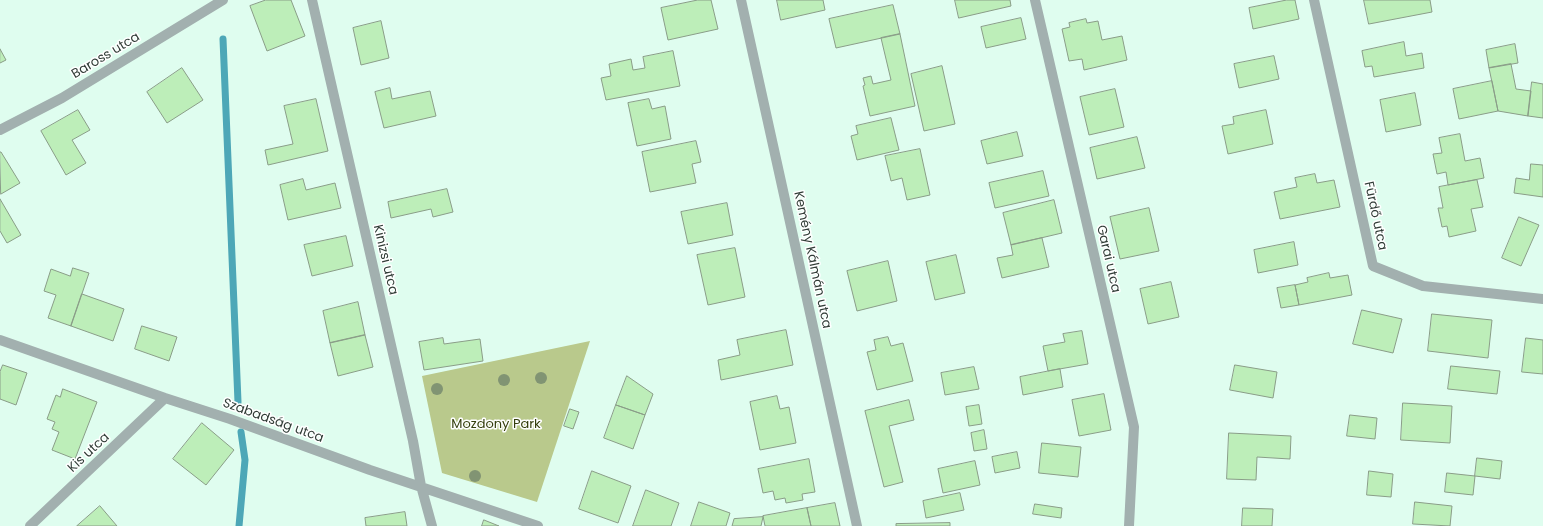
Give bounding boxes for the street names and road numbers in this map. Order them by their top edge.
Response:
street label: Baross utca [69,30,143,82]
street label: Fürdő utca [1360,180,1390,252]
street label: Kemény Kálmán utca [790,190,834,330]
street label: Kinizsi utca [369,223,401,297]
street label: Garai utca [1093,224,1123,294]
street label: Szabadság utca [220,395,326,447]
street label: Kis utca [65,430,113,476]

